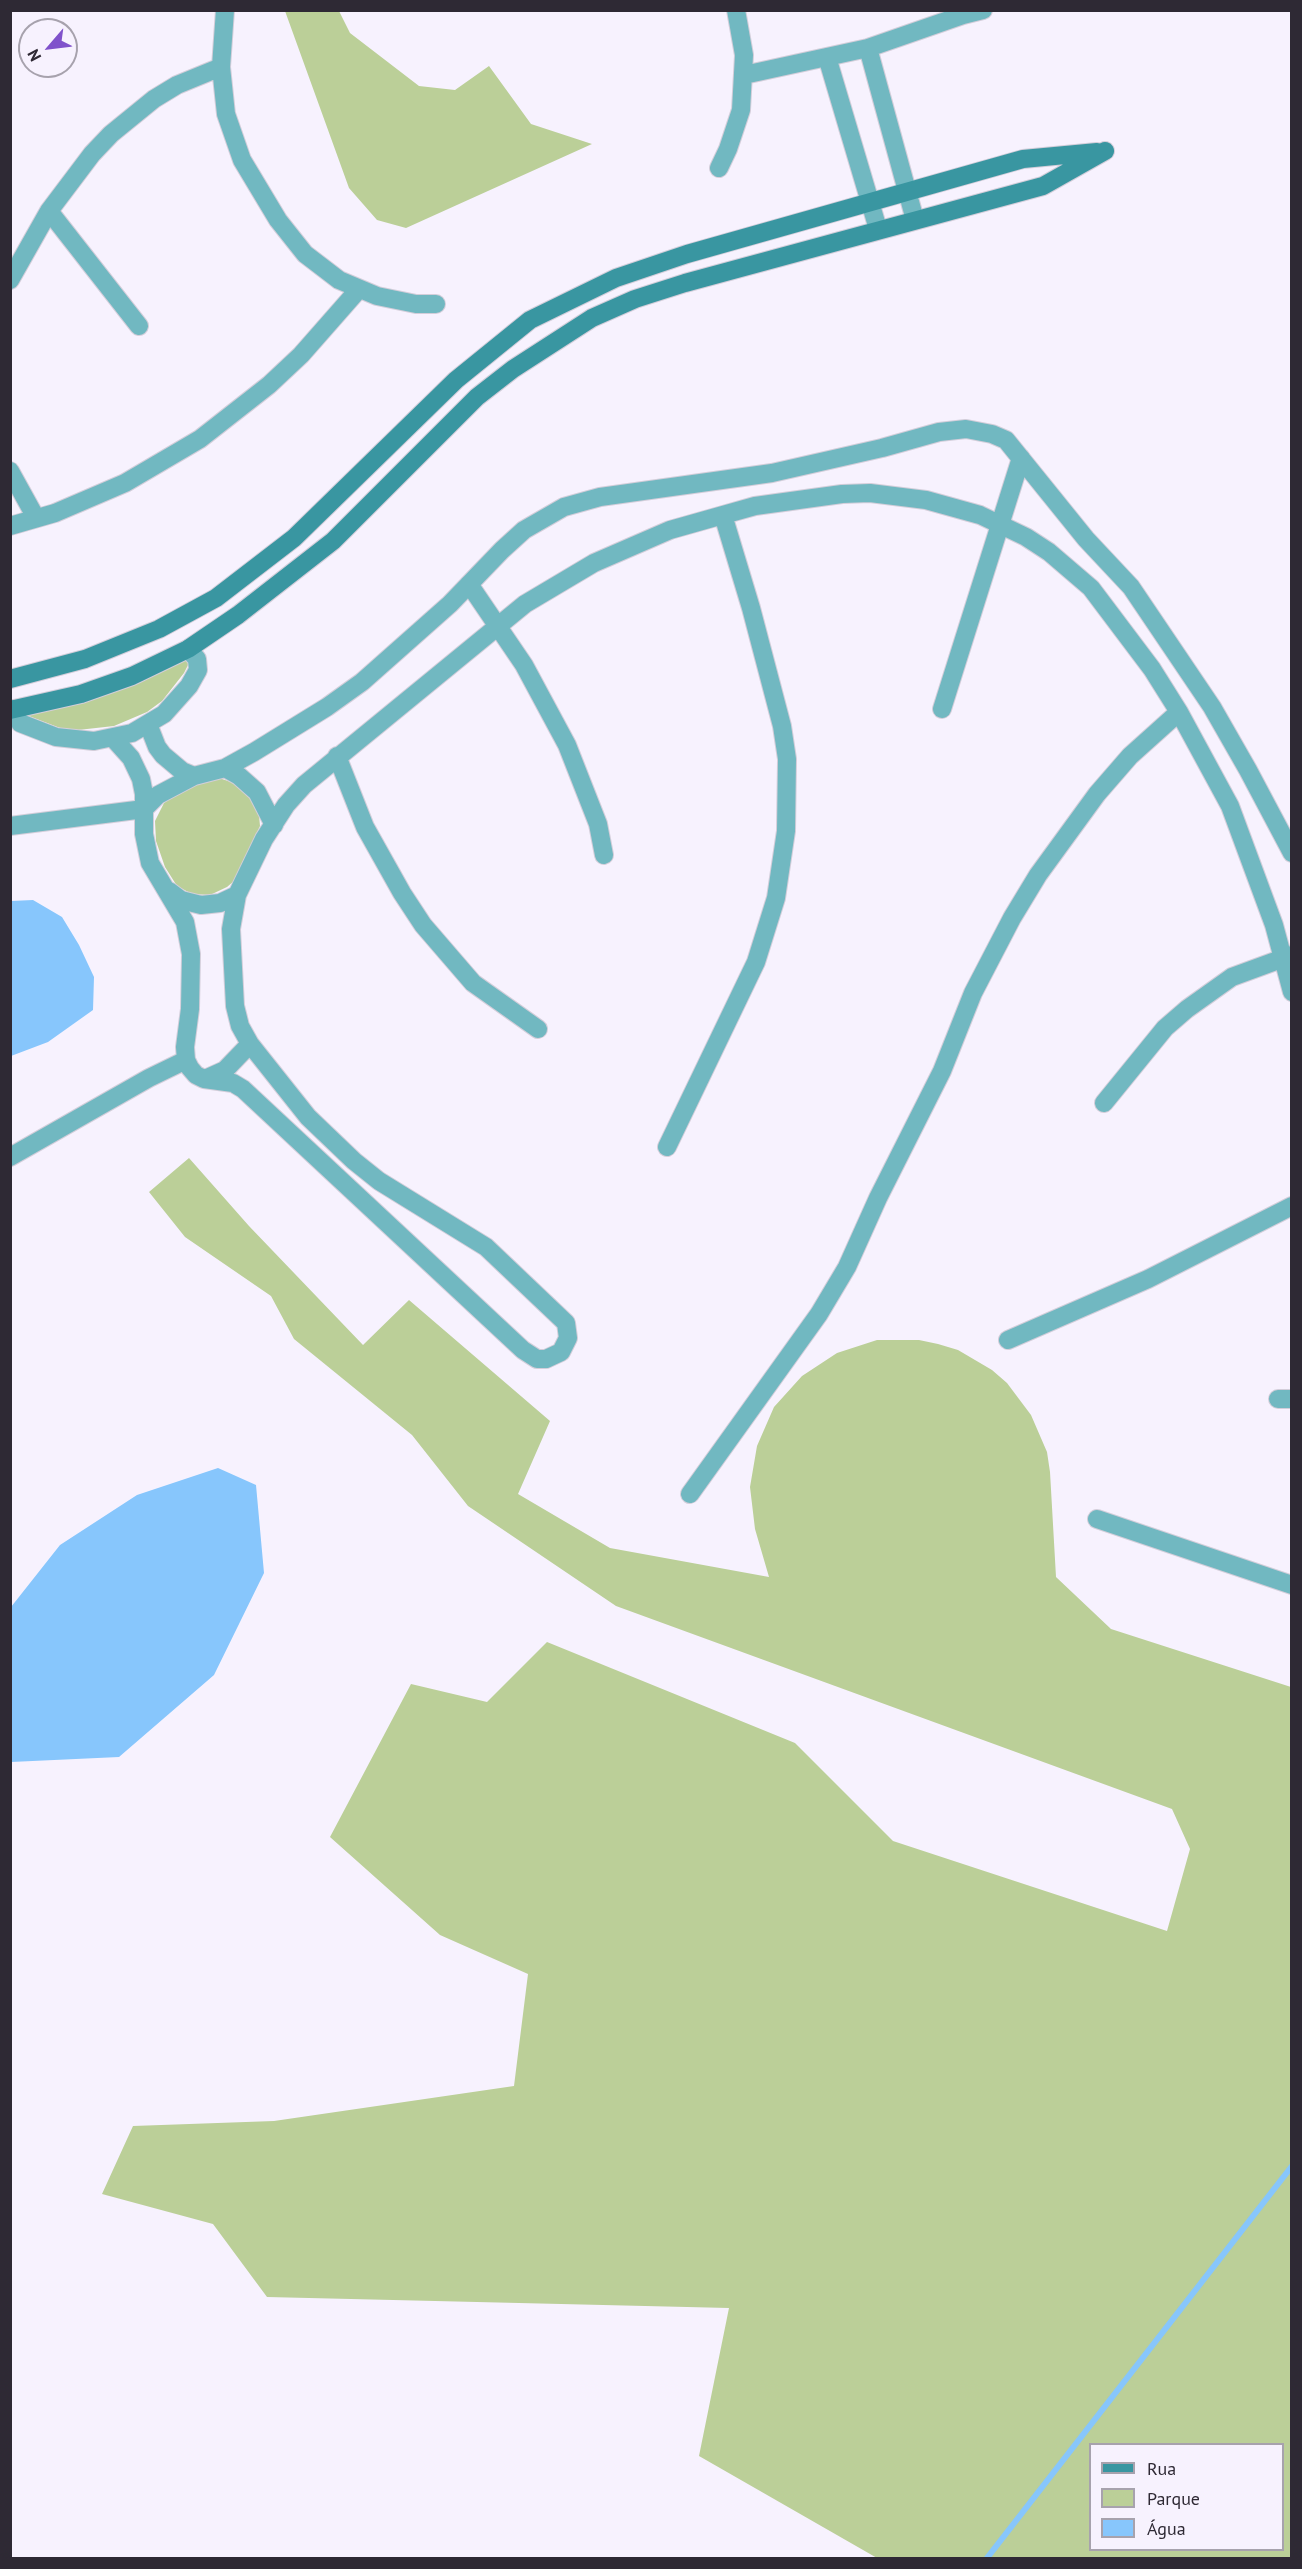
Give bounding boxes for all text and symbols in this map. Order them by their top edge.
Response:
north arrow [18,18,78,78]
text: N [23,46,45,65]
legend [1089,2443,1284,2551]
text: Rua [1147,2457,1176,2480]
text: Parque [1147,2487,1200,2510]
text: Água [1147,2517,1186,2540]

